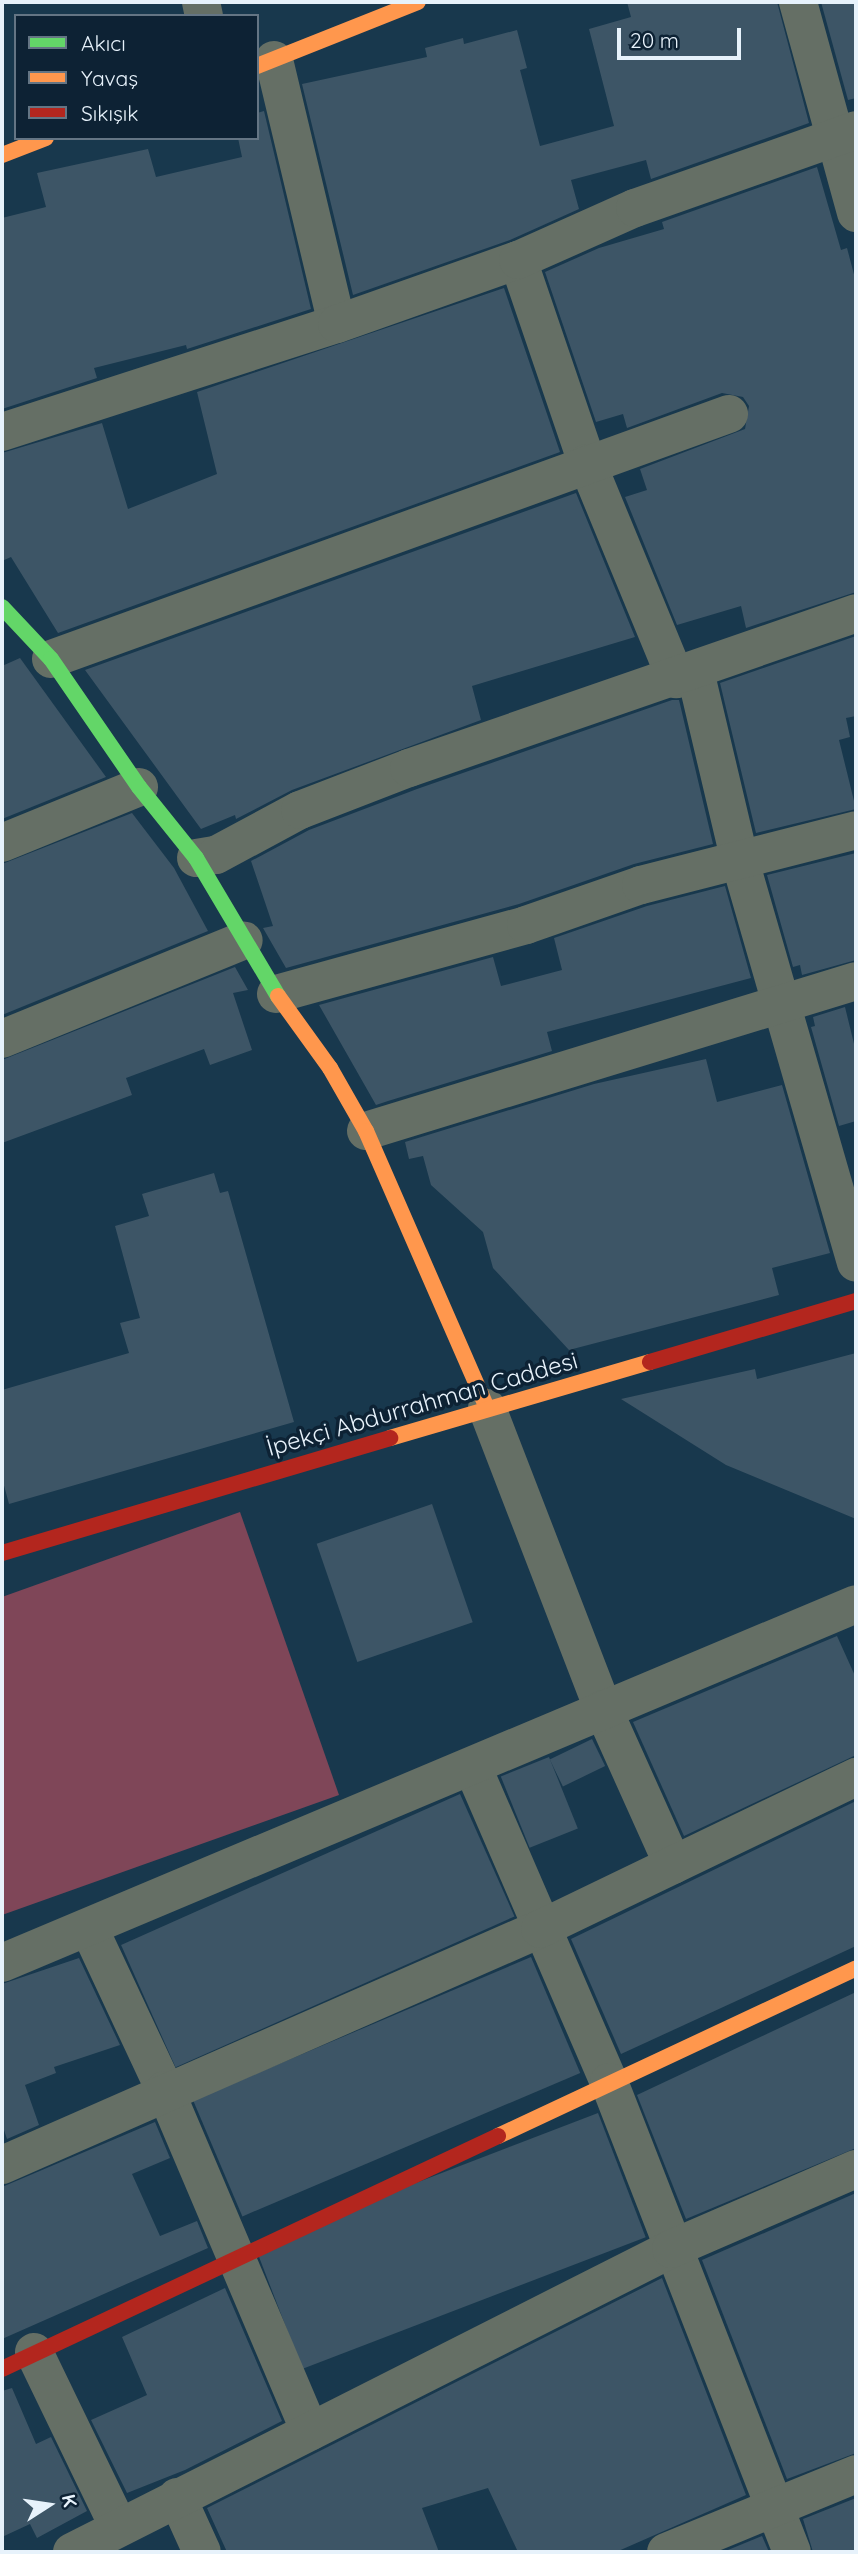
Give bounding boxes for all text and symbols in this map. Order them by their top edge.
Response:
legend [14,14,259,140]
scale bar [620,14,744,58]
text: 20 m [630,27,679,53]
text: Akıcı [81,30,126,56]
text: Yavaş [81,65,138,91]
text: Sıkışık [81,100,139,126]
street label: İpekçi Abdurrahman Caddesi [263,1346,581,1462]
north arrow [14,2470,84,2540]
text: K [57,2492,83,2509]

